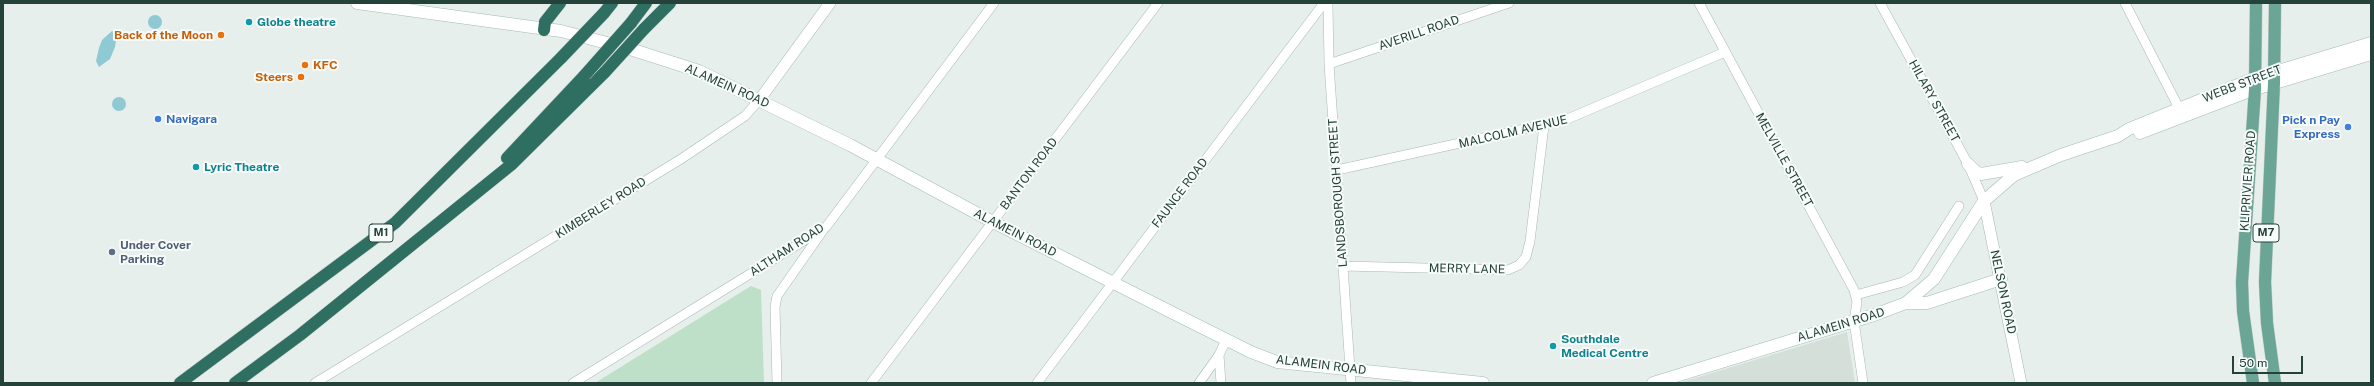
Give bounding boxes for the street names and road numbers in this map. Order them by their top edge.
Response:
street label: AVERILL ROAD [1377,12,1461,54]
street label: HILARY STREET [1905,57,1963,145]
street label: ALAMEIN ROAD [683,61,771,111]
street label: WEBB STREET [2200,62,2284,106]
street label: MELVILLE STREET [1752,110,1816,210]
street label: MALCOLM AVENUE [1457,113,1569,151]
street label: LANDSBOROUGH STREET [1326,118,1350,268]
street label: KLIPRIVIER ROAD [2237,130,2259,232]
street label: BANTON ROAD [997,135,1061,213]
street label: FAUNCE ROAD [1149,155,1211,231]
street label: KIMBERLEY ROAD [553,174,649,242]
street label: ALAMEIN ROAD [971,206,1059,260]
street label: ALTHAM ROAD [747,221,827,279]
road number: M1 [369,224,393,242]
road number: M7 [2253,224,2279,242]
street label: NELSON ROAD [1987,249,2019,335]
street label: MERRY LANE [1429,261,1505,277]
street label: ALAMEIN ROAD [1795,305,1887,345]
street label: ALAMEIN ROAD [1275,352,1367,378]

